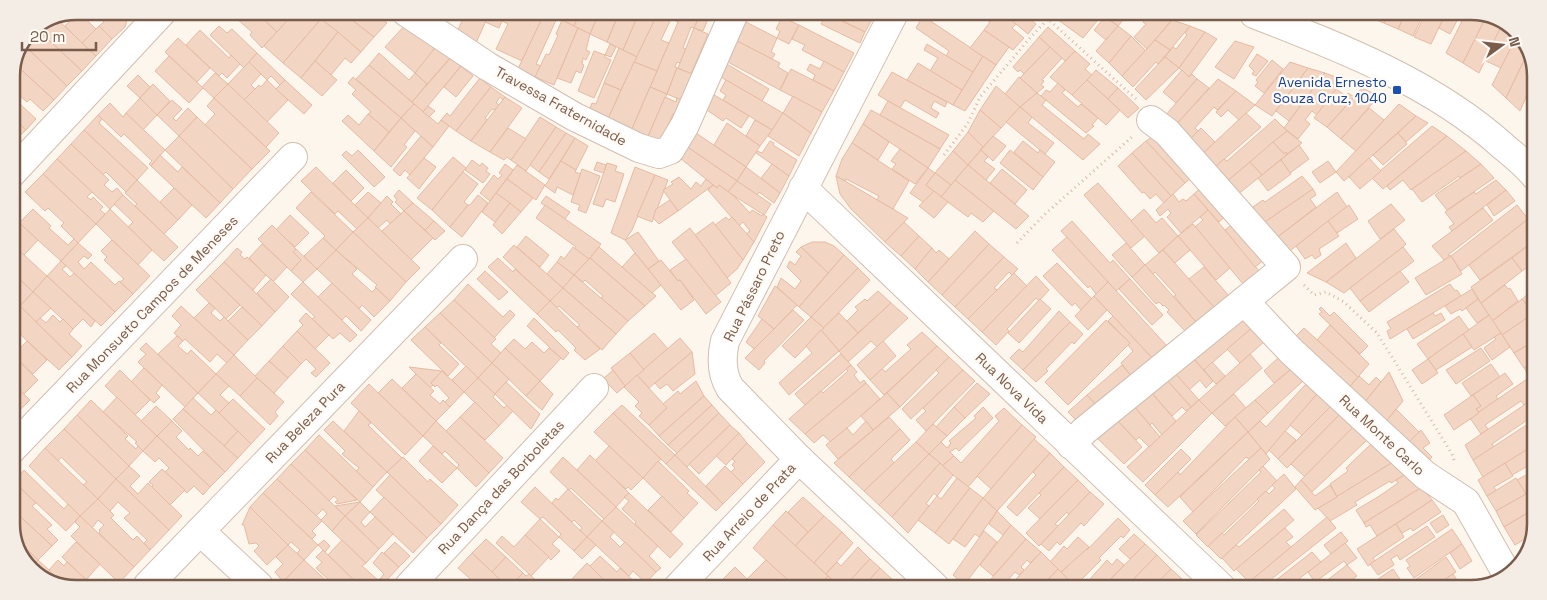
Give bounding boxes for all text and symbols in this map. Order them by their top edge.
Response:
scale bar [22,20,96,52]
north arrow [1477,20,1527,70]
text: 20 m [30,27,65,46]
text: N [1505,35,1524,49]
street label: Travessa Fraternidade [492,62,630,150]
place label: Avenida Ernesto Souza Cruz, 1040 [1273,73,1387,107]
marker: Avenida Ernesto Souza Cruz, 1040 [1391,84,1403,96]
street label: Rua Monsueto Campos de Meneses [62,212,242,396]
street label: Rua Pássaro Preto [719,227,789,345]
street label: Rua Nova Vida [972,349,1052,427]
street label: Rua Beleza Pura [261,377,349,467]
street label: Rua Monte Carlo [1335,391,1429,479]
street label: Rua Dança das Borboletas [434,416,568,558]
street label: Rua Arreio de Prata [699,459,799,565]

